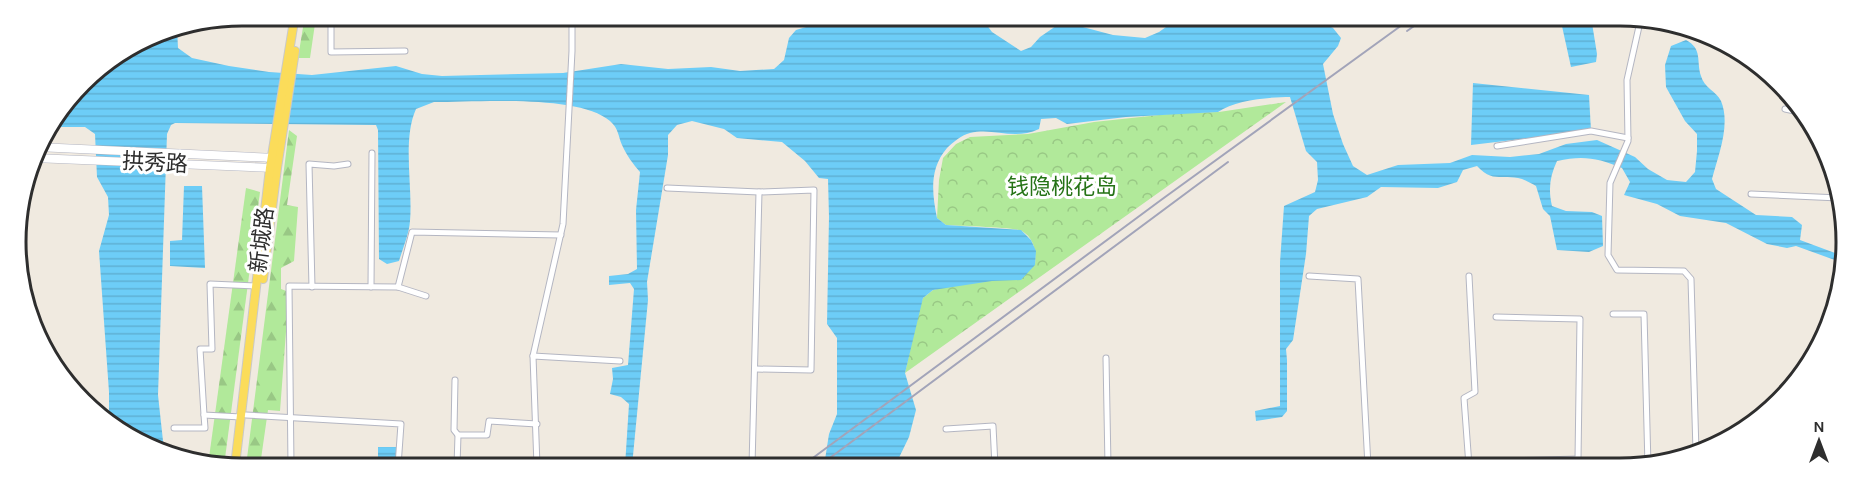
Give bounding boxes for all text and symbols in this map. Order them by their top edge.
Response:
street label: 拱秀路 [121,148,189,178]
park label: 钱隐桃花岛 [1007,174,1117,200]
street label: 新城路 [245,206,279,274]
north arrow [1789,411,1849,471]
text: N [1813,417,1825,436]

